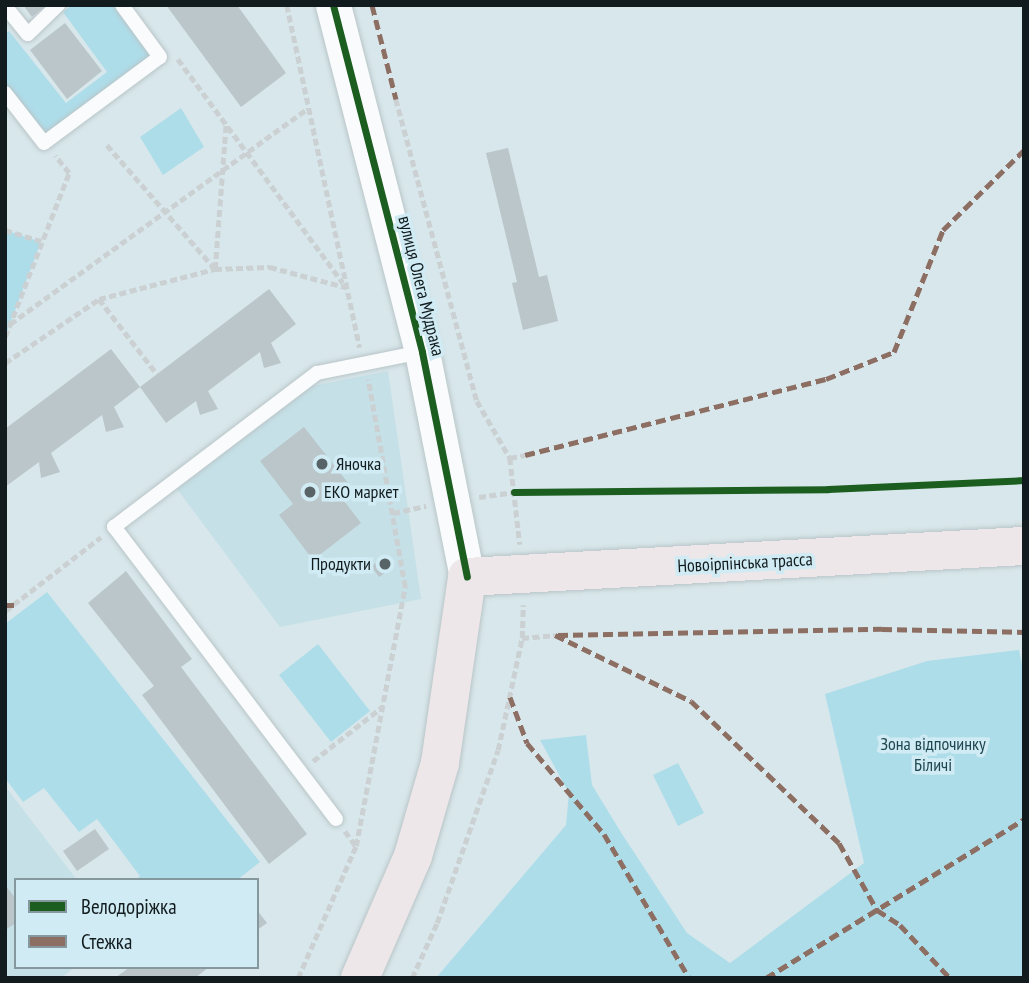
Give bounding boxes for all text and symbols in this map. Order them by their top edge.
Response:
street label: вулиця Олега Мудрака [393,214,449,358]
place label: Яночка [336,453,381,475]
marker: Яночка [314,456,330,472]
place label: ЕКО маркет [324,481,398,503]
marker: ЕКО маркет [302,484,318,500]
street label: Новоірпінська трасса [677,549,813,577]
place label: Продукти [311,553,371,575]
marker: Продукти [377,556,393,572]
park label: Зона відпочинку Біличі [880,734,986,776]
legend [14,878,259,969]
text: Велодоріжка [81,893,177,920]
text: Стежка [81,928,132,955]

